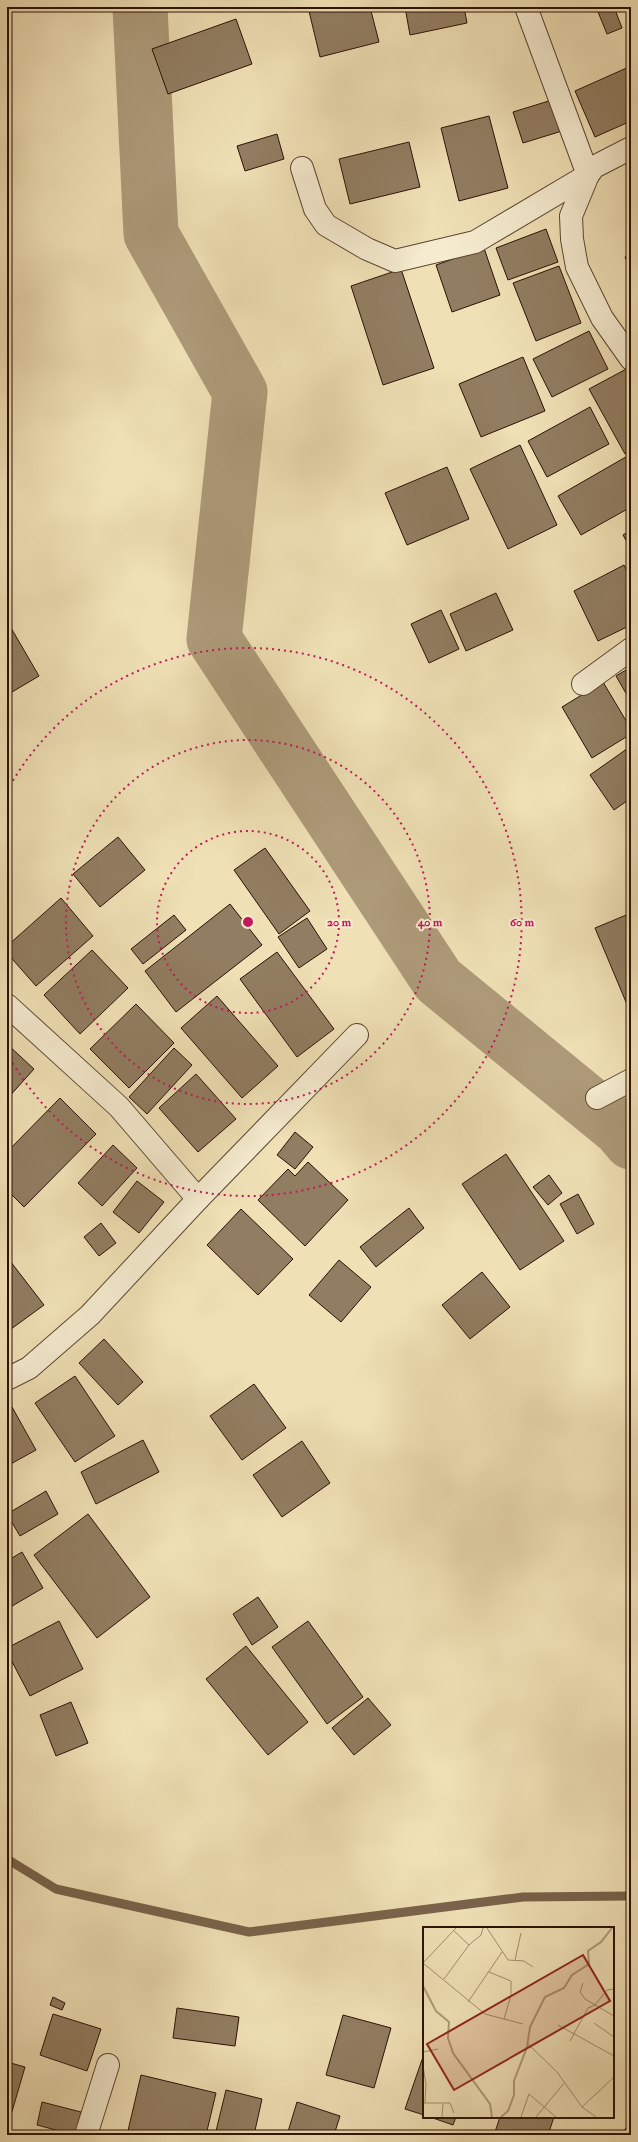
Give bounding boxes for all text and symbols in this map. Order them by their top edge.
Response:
centre of rings [241,915,255,929]
text: 20 m [327,915,352,930]
text: 40 m [417,915,443,930]
text: 60 m [510,915,535,930]
inset map [423,1927,614,2118]

